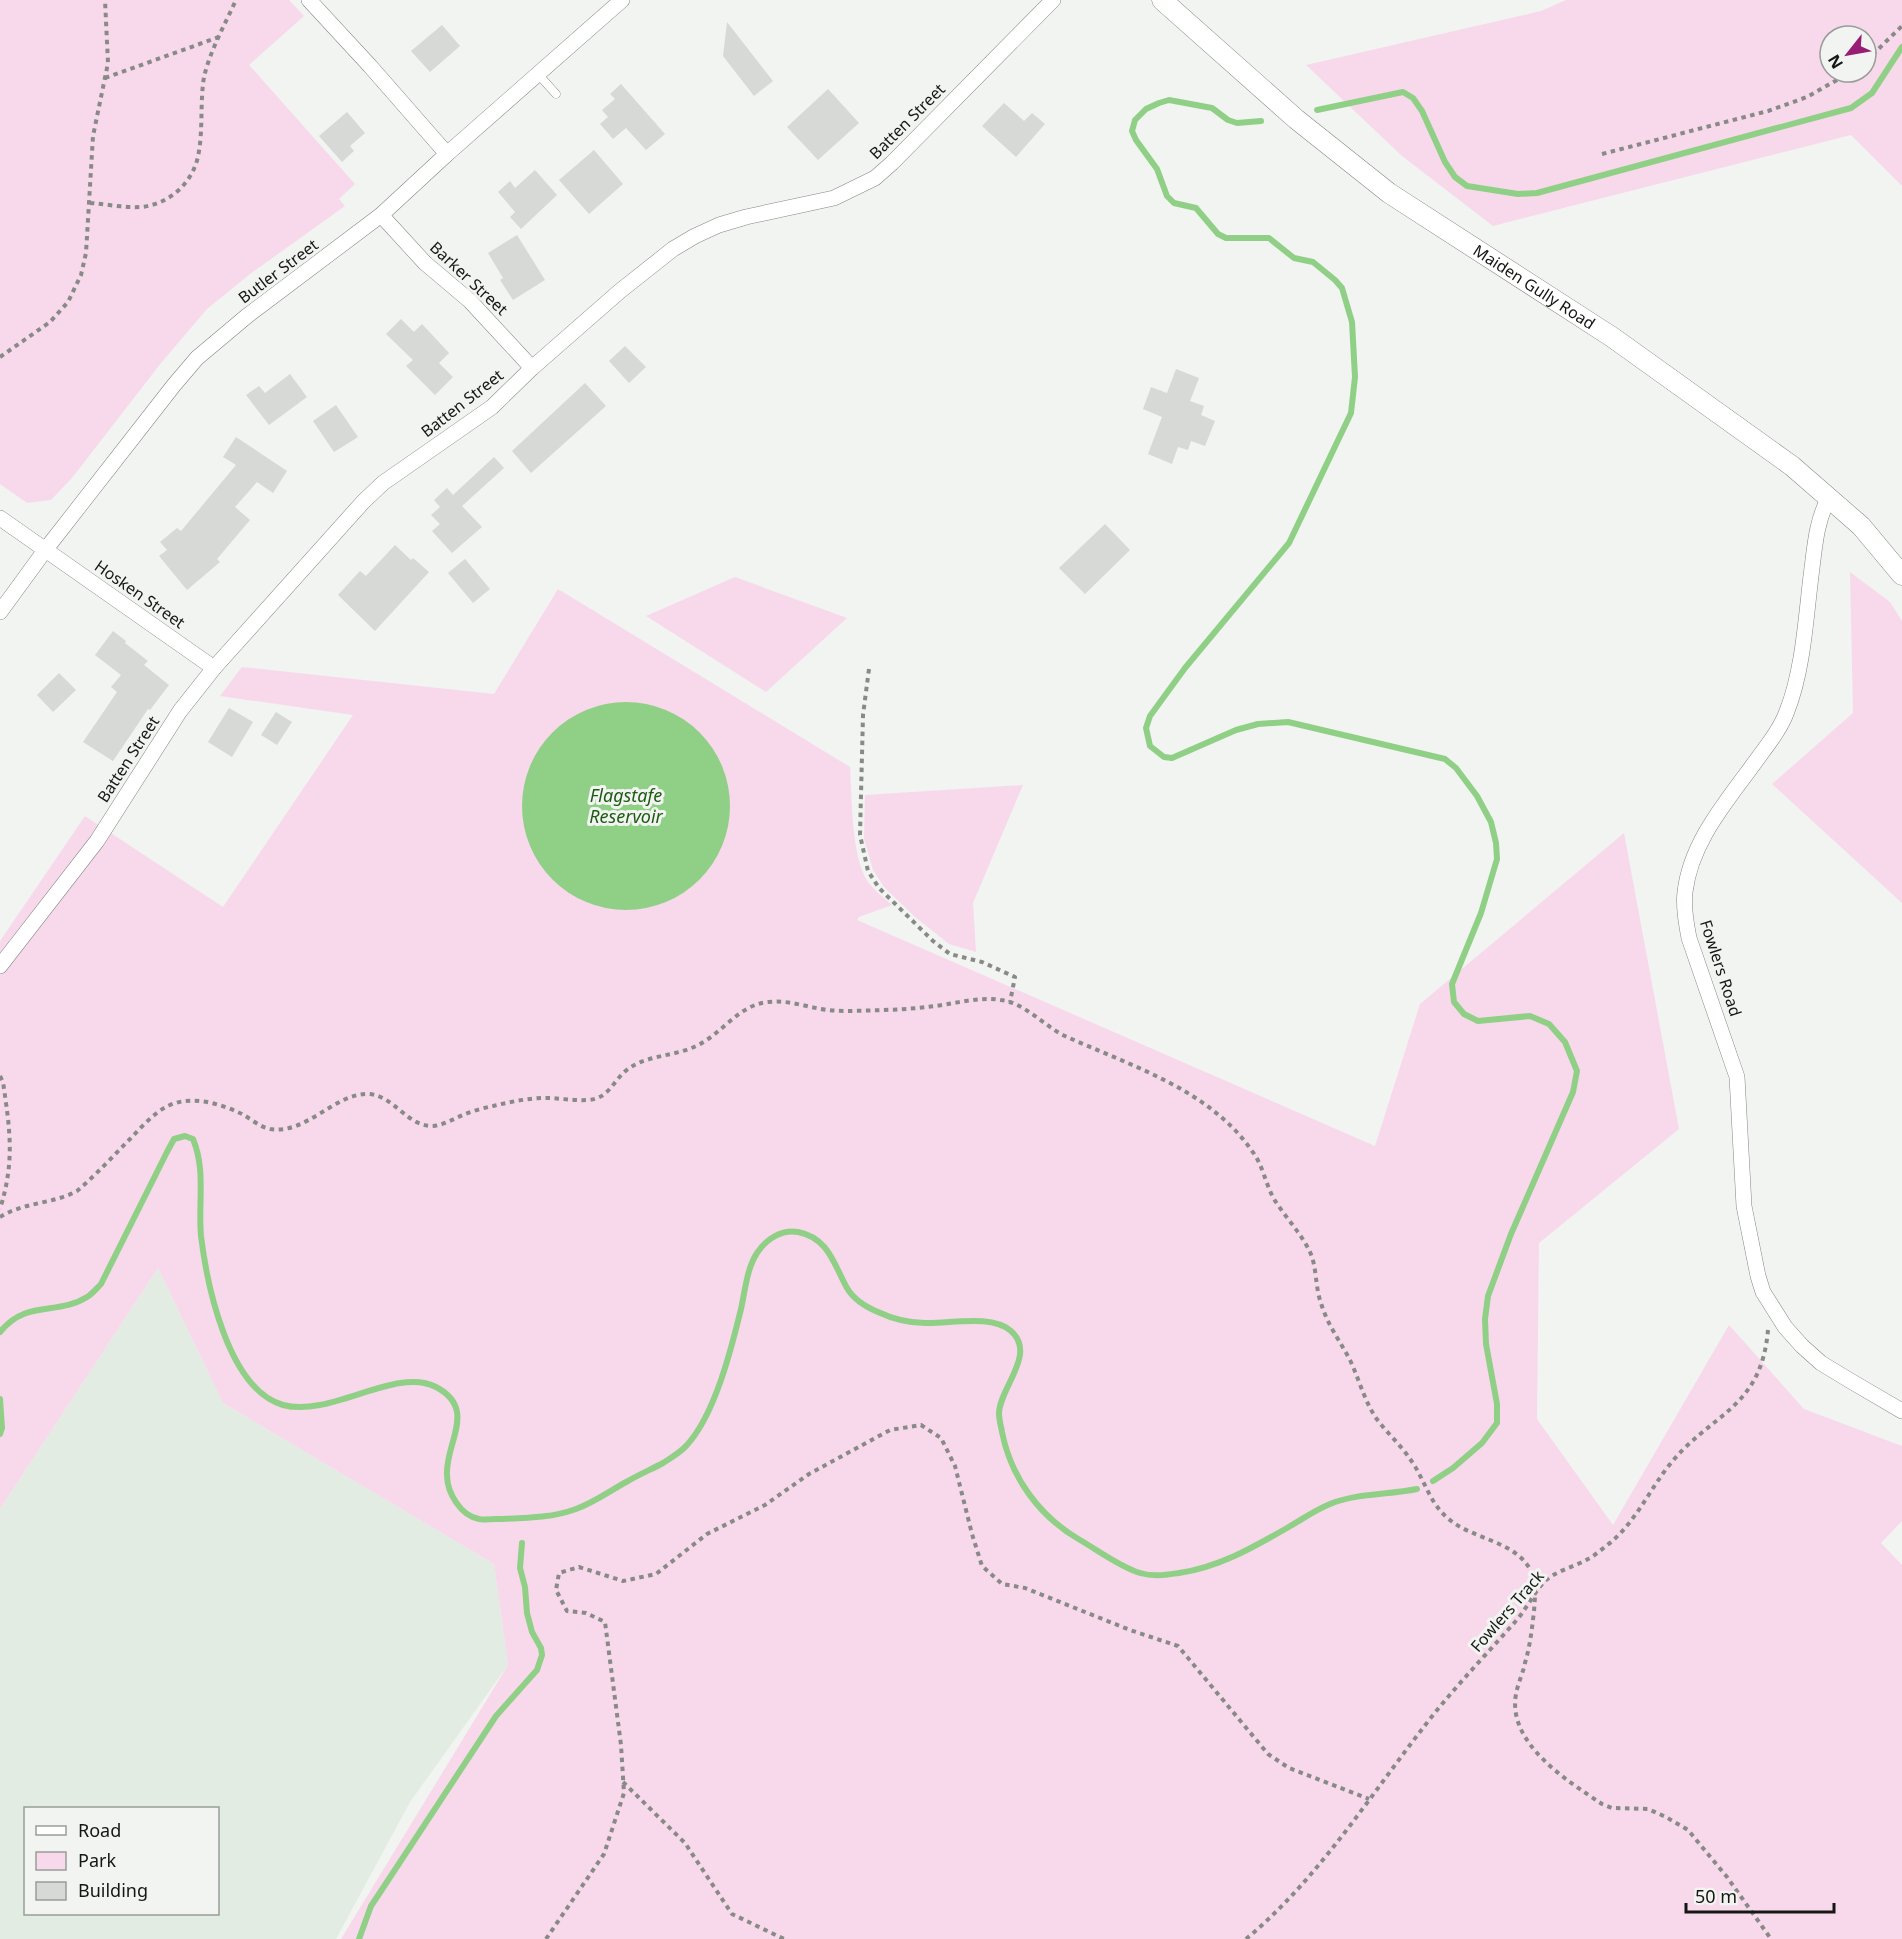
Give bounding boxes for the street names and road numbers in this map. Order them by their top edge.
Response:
street label: Batten Street [864,78,950,164]
street label: Butler Street [234,234,323,308]
street label: Barker Street [425,236,513,320]
street label: Maiden Gully Road [1469,239,1600,334]
street label: Batten Street [416,364,508,442]
street label: Hosken Street [90,555,190,633]
street label: Batten Street [92,711,164,806]
street label: Fowlers Road [1695,917,1747,1019]
street label: Fowlers Track [1465,1565,1549,1656]

